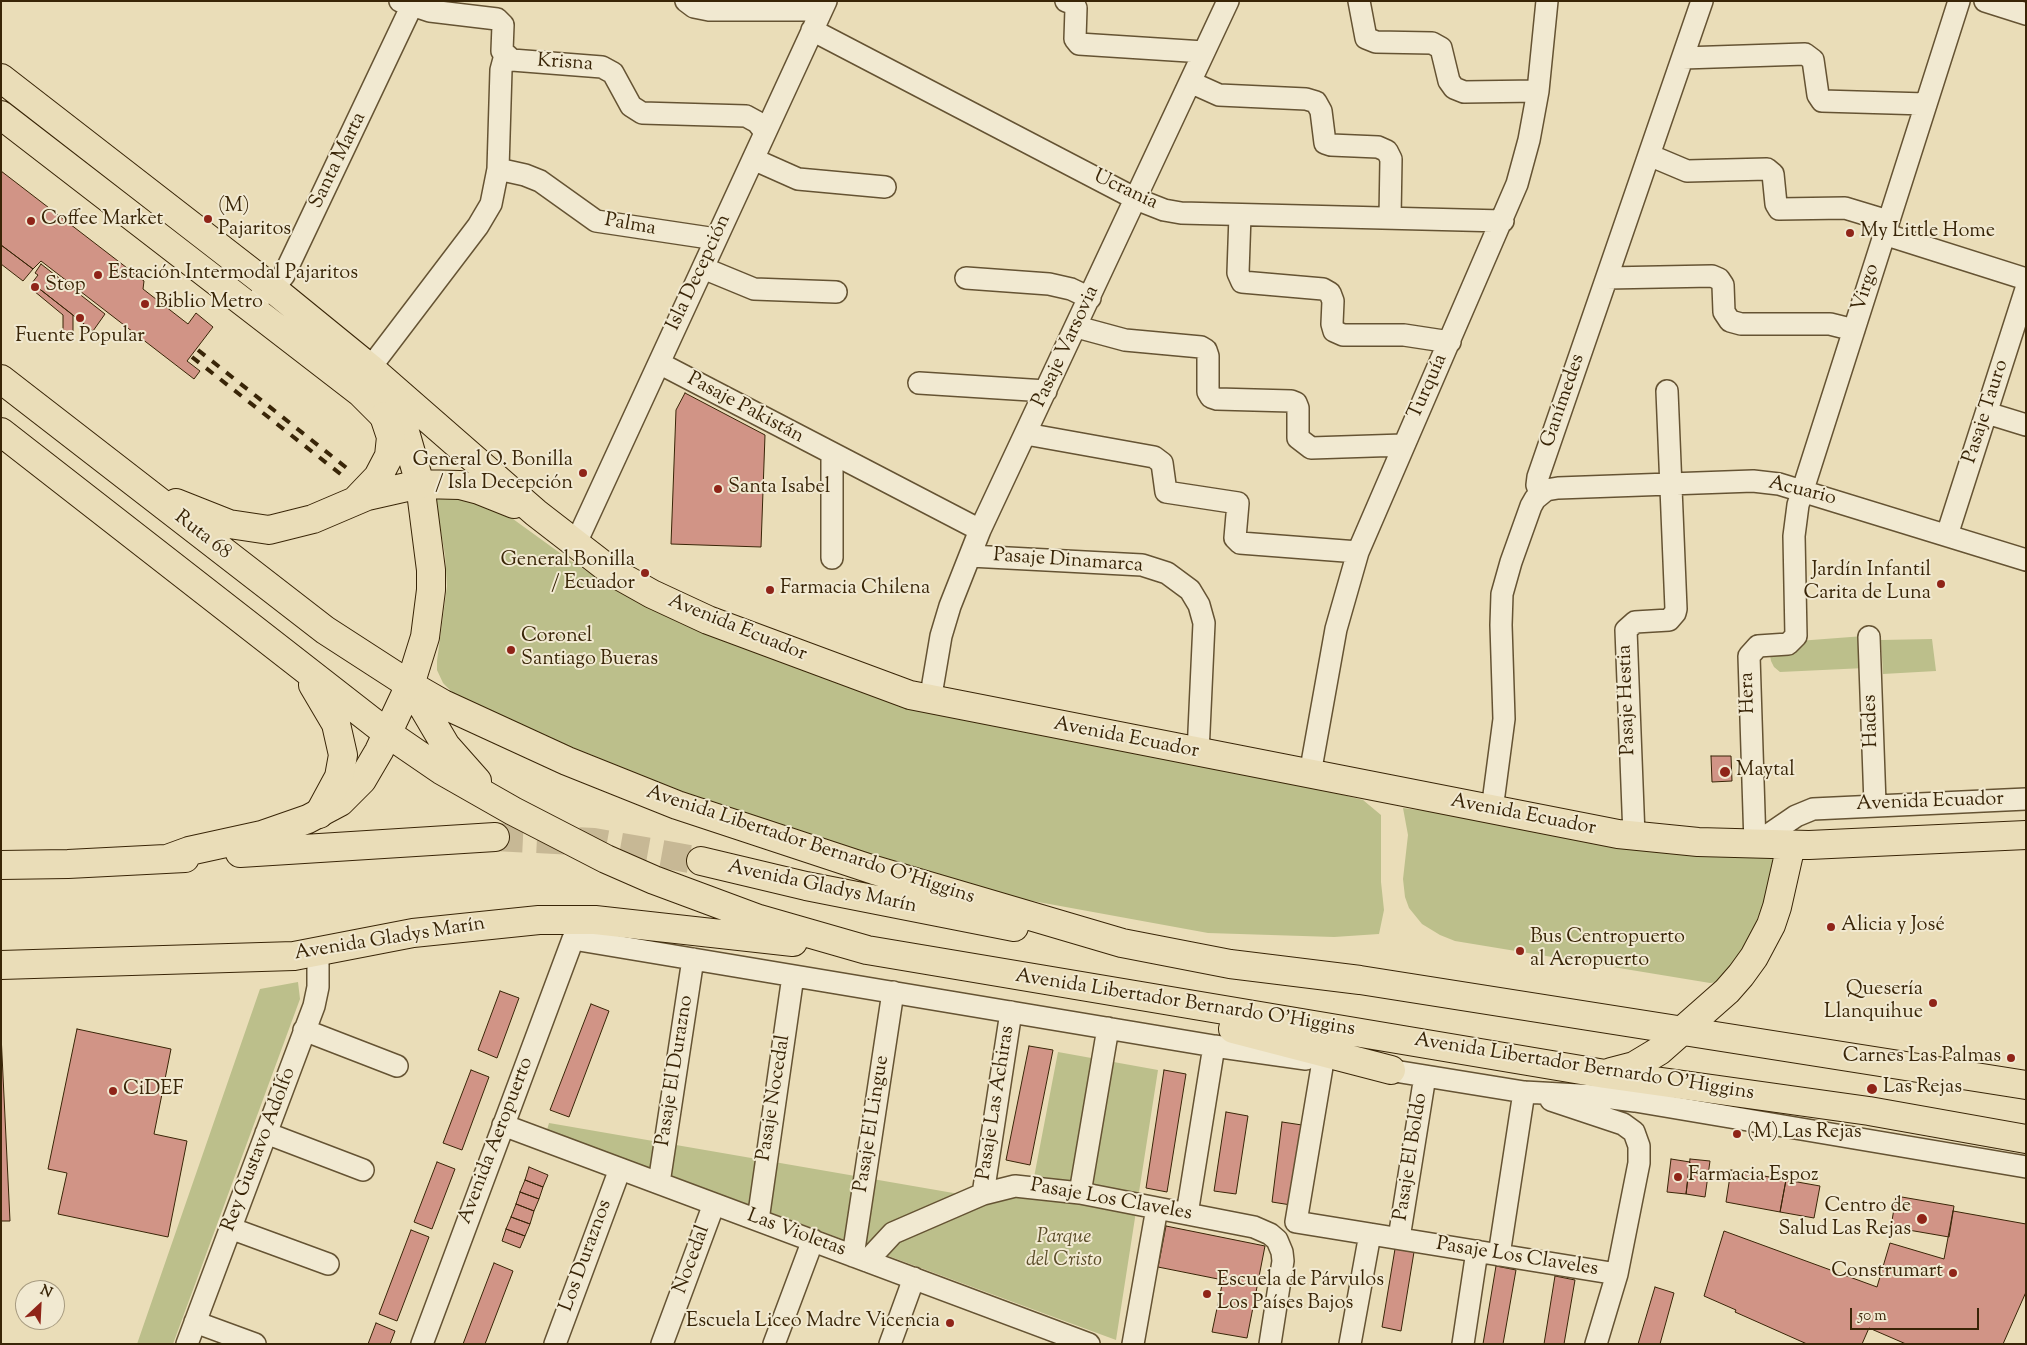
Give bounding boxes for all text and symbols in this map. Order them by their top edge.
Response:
street label: Krisna [536,50,594,78]
street label: Santa Marta [305,109,373,213]
street label: Ucrania [1089,166,1161,216]
place label: (M) Pajaritos [218,196,291,243]
place label: Coffee Market [41,209,163,233]
street label: Palma [603,210,657,242]
street label: Isla Decepción [663,211,737,335]
marker: (M) Pajaritos [202,213,214,225]
marker: Coffee Market [25,215,37,227]
place label: My Little Home [1860,221,1995,245]
marker: My Little Home [1844,227,1856,239]
street label: Virgo [1848,261,1886,315]
place label: Estación Intermodal Pajaritos [108,263,358,287]
marker: Estación Intermodal Pajaritos [92,269,104,281]
place label: Stop [45,275,86,299]
marker: Stop [29,281,41,293]
street label: Pasaje Varsovia [1028,282,1106,412]
place label: Biblio Metro [155,292,263,316]
marker: Biblio Metro [139,298,151,310]
marker: Fuente Popular [74,312,86,324]
place label: Fuente Popular [15,326,145,350]
street label: Turquía [1404,351,1454,423]
street label: Ganímedes [1537,351,1591,451]
street label: Pasaje Tauro [1959,357,2015,467]
street label: Pasaje Pakistán [683,368,807,450]
place label: General O. Bonilla / Isla Decepción [413,450,573,497]
marker: General O. Bonilla / Isla Decepción [577,467,589,479]
street label: Acuario [1766,472,1838,512]
place label: Santa Isabel [728,477,830,501]
marker: Santa Isabel [712,483,724,495]
street label: Ruta 68 [169,506,235,566]
street label: Pasaje Dinamarca [992,545,1144,579]
place label: General Bonilla / Ecuador [500,550,635,597]
place label: Jardín Infantil Carita de Luna [1804,560,1931,607]
marker: General Bonilla / Ecuador [639,567,651,579]
place label: Farmacia Chilena [780,578,930,602]
marker: Jardín Infantil Carita de Luna [1935,578,1947,590]
marker: Farmacia Chilena [764,584,776,596]
street label: Avenida Ecuador [664,590,810,668]
place label: Coronel Santiago Bueras [521,626,658,673]
marker: Coronel Santiago Bueras [505,644,517,656]
street label: Pasaje Hestia [1614,644,1642,756]
street label: Hera [1736,672,1762,714]
street label: Hades [1859,694,1885,748]
street label: Avenida Ecuador [1051,713,1201,765]
place label: Maytal [1736,760,1795,784]
marker: Maytal [1718,765,1732,779]
street label: Avenida Libertador Bernardo O'Higgins [643,781,977,911]
street label: Avenida Ecuador [1856,788,2004,818]
street label: Avenida Ecuador [1448,790,1598,842]
street label: Avenida Gladys Marín [725,856,919,920]
street label: Avenida Gladys Marín [293,913,487,967]
place label: Alicia y José [1841,915,1945,939]
marker: Alicia y José [1825,921,1837,933]
place label: Bus Centropuerto al Aeropuerto [1530,927,1685,974]
marker: Bus Centropuerto al Aeropuerto [1514,945,1526,957]
street label: Avenida Libertador Bernardo O'Higgins [1013,965,1357,1043]
place label: Quesería Llanquihue [1824,979,1923,1026]
street label: Pasaje El Durazno [652,994,700,1148]
marker: Quesería Llanquihue [1927,997,1939,1009]
street label: Pasaje Las Achiras [973,1024,1021,1182]
street label: Avenida Libertador Bernardo O'Higgins [1412,1029,1756,1107]
street label: Pasaje Nocedal [753,1033,797,1163]
place label: Carnes Las Palmas [1843,1046,2001,1070]
marker: Carnes Las Palmas [2005,1052,2017,1064]
street label: Avenida Aeropuerto [454,1054,540,1228]
street label: Pasaje El Lingue [850,1054,896,1194]
street label: Rey Gustavo Adolfo [218,1065,302,1235]
place label: Las Rejas [1883,1077,1962,1101]
place label: CiDEF [123,1079,184,1103]
marker: Las Rejas [1865,1082,1879,1096]
marker: CiDEF [107,1085,119,1097]
street label: Pasaje El Boldo [1390,1091,1434,1223]
place label: (M) Las Rejas [1747,1122,1862,1146]
marker: (M) Las Rejas [1731,1128,1743,1140]
place label: Farmacia Espoz [1688,1165,1818,1189]
marker: Farmacia Espoz [1672,1171,1684,1183]
street label: Pasaje Los Claveles [1028,1175,1194,1227]
place label: Centro de Salud Las Rejas [1778,1196,1911,1243]
street label: Los Duraznos [556,1197,618,1315]
street label: Las Violetas [743,1205,849,1263]
marker: Centro de Salud Las Rejas [1915,1212,1929,1226]
street label: Nocedal [670,1222,716,1298]
park label: Parque del Cristo [1026,1227,1102,1274]
street label: Pasaje Los Claveles [1434,1233,1600,1283]
place label: Construmart [1831,1261,1943,1285]
marker: Construmart [1947,1267,1959,1279]
place label: Escuela de Párvulos Los Países Bajos [1217,1270,1384,1317]
north arrow [15,1280,65,1330]
text: N [37,1281,55,1304]
marker: Escuela de Párvulos Los Países Bajos [1201,1288,1213,1300]
scale bar [1852,1298,1981,1330]
text: 50 m [1858,1306,1887,1327]
place label: Escuela Liceo Madre Vicencia [686,1311,940,1335]
marker: Escuela Liceo Madre Vicencia [944,1317,956,1329]

